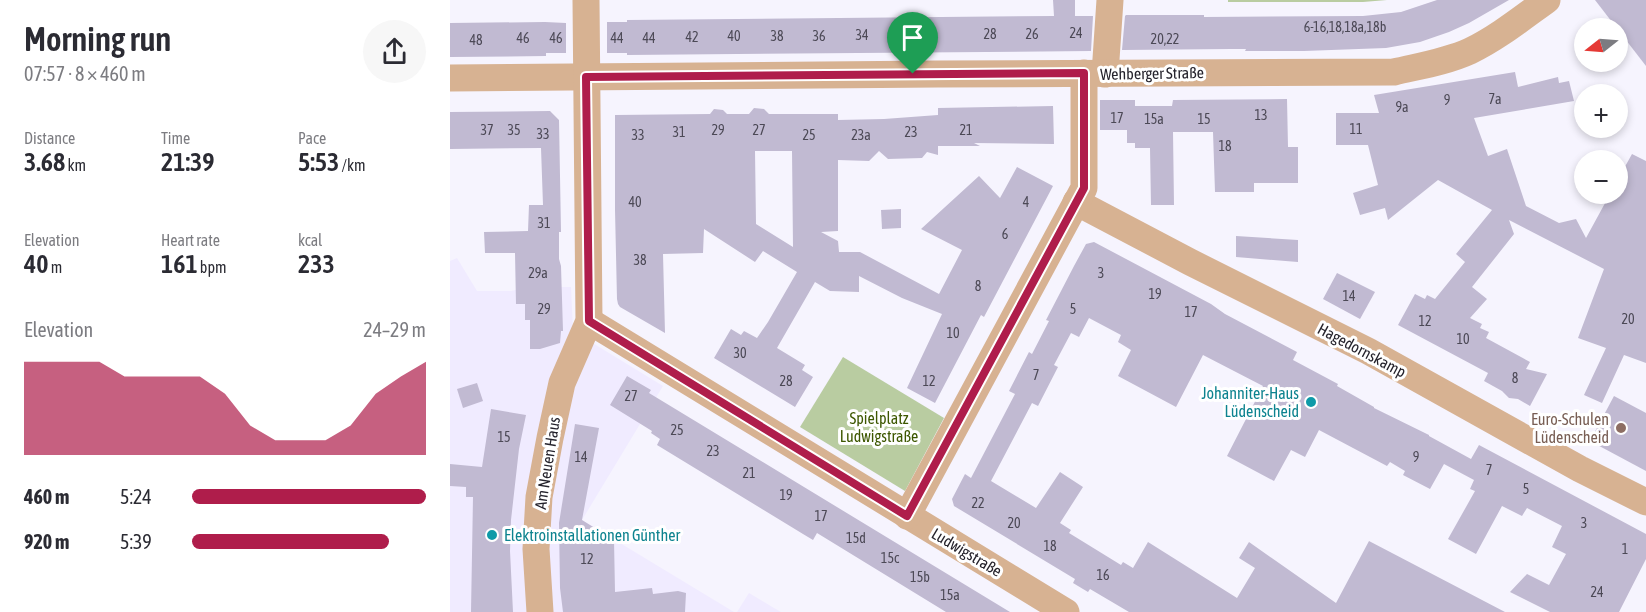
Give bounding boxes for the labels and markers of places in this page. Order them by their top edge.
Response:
pin [887,12,938,74]
place label: Johanniter-Haus Lüdenscheid [1201,384,1299,420]
marker: Johanniter-Haus Lüdenscheid [1304,395,1318,409]
place label: Euro-Schulen Lüdenscheid [1531,410,1609,446]
marker: Euro-Schulen Lüdenscheid [1614,421,1628,435]
place label: Elektroinstallationen Günther [504,526,680,544]
marker: Elektroinstallationen Günther [485,528,499,542]

